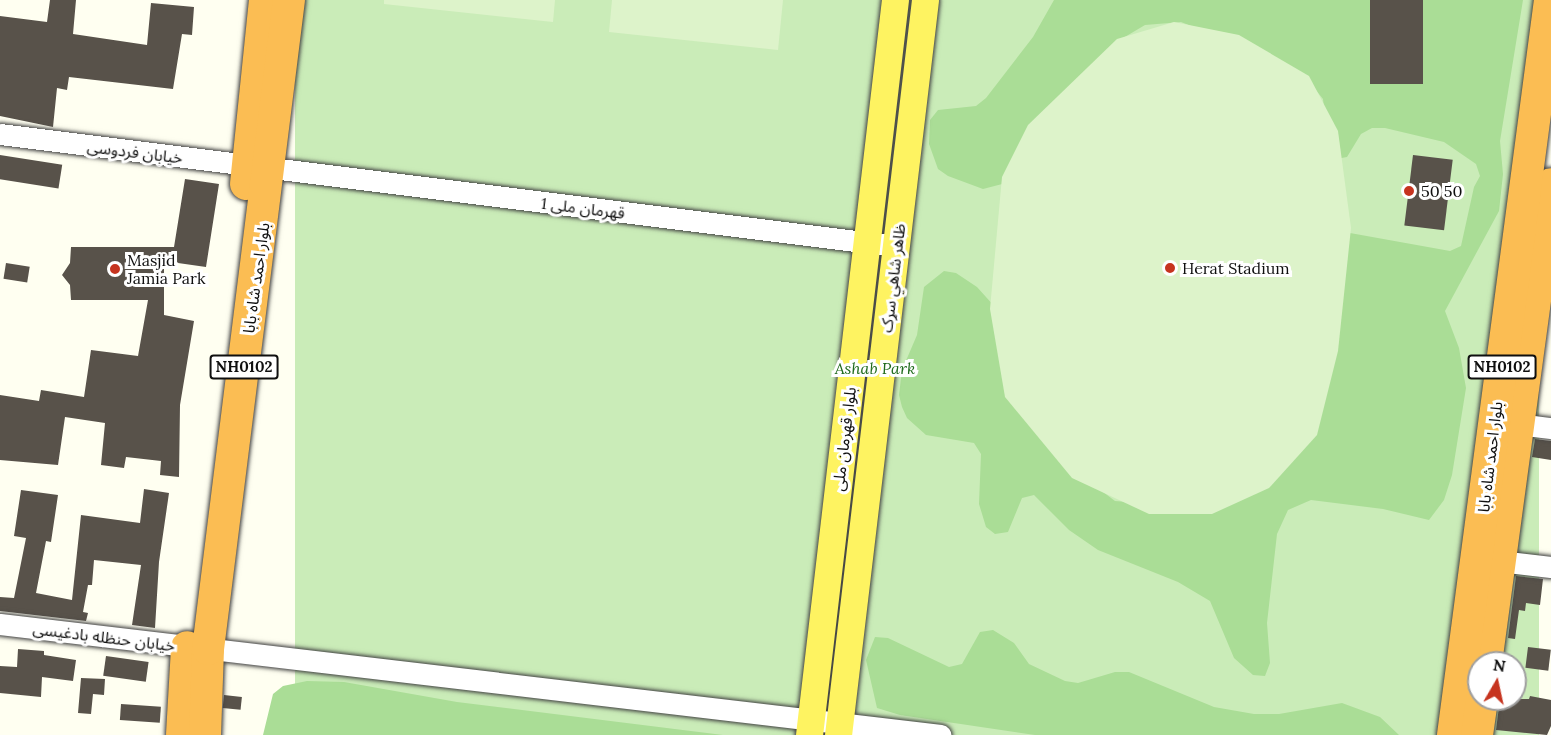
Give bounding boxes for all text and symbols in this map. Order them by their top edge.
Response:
street label: خیابان فردوسی [86,137,184,167]
place label: 50 50 [1421,181,1463,201]
marker: 50 50 [1402,184,1416,198]
street label: قهرمان ملی 1 [540,193,626,223]
street label: بلوار احمد شاه بابا [239,221,273,335]
street label: ظاهر شاهي سړک [877,222,909,334]
place label: Masjid Jamia Park [127,250,206,288]
place label: Herat Stadium [1182,258,1290,278]
marker: Herat Stadium [1163,261,1177,275]
marker: Masjid Jamia Park [108,262,122,276]
road number: NH0102 [210,355,278,379]
road number: NH0102 [1468,355,1537,379]
park label: Ashab Park [835,358,915,378]
street label: بلوار قهرمان ملی [828,386,860,492]
street label: بلوار احمد شاه بابا [1474,400,1506,514]
street label: خیابان حنظله بادغیسی [32,619,176,655]
north arrow [1467,651,1527,711]
text: N [1492,654,1507,676]

